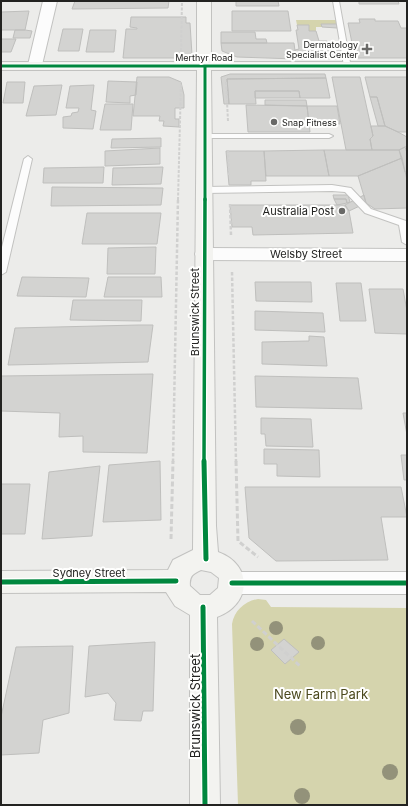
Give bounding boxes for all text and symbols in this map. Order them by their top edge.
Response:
place label: Dermatology Specialist Center [286,39,359,60]
marker: Dermatology Specialist Center [361,43,373,55]
street label: Merthyr Road [175,52,233,63]
marker: Snap Fitness [269,117,279,127]
place label: Snap Fitness [282,117,337,128]
place label: Australia Post [263,204,334,218]
marker: Australia Post [337,206,347,216]
street label: Welsby Street [270,247,342,261]
street label: Brunswick Street [188,267,202,356]
street label: Sydney Street [53,566,126,580]
street label: Brunswick Street [187,654,203,758]
park label: New Farm Park [274,686,368,702]

